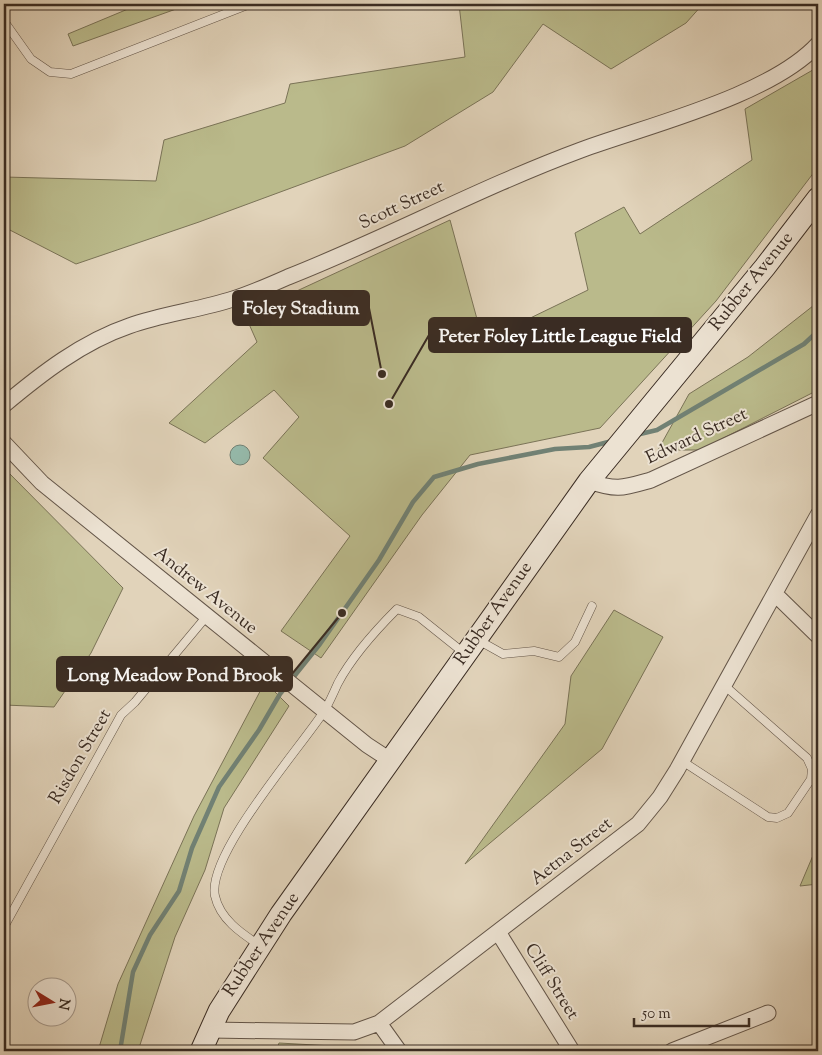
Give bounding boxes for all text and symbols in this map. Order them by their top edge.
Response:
street label: Scott Street [355,175,449,237]
street label: Rubber Avenue [704,227,800,337]
callout: Foley Stadium [233,291,369,325]
text: Foley Stadium [243,296,360,323]
callout: Peter Foley Little League Field [429,318,691,352]
text: Peter Foley Little League Field [439,324,682,351]
street label: Edward Street [642,402,752,472]
street label: Andrew Avenue [147,541,263,641]
street label: Rubber Avenue [449,557,539,671]
callout: Long Meadow Pond Brook [57,657,292,691]
text: Long Meadow Pond Brook [67,663,283,690]
street label: Risdon Street [43,705,119,809]
street label: Aetna Street [526,812,618,892]
street label: Rubber Avenue [217,887,307,1003]
street label: Cliff Street [517,939,585,1025]
north arrow [28,978,78,1028]
scale bar [634,995,750,1027]
text: N [52,997,74,1011]
text: 50 m [641,1004,671,1025]

